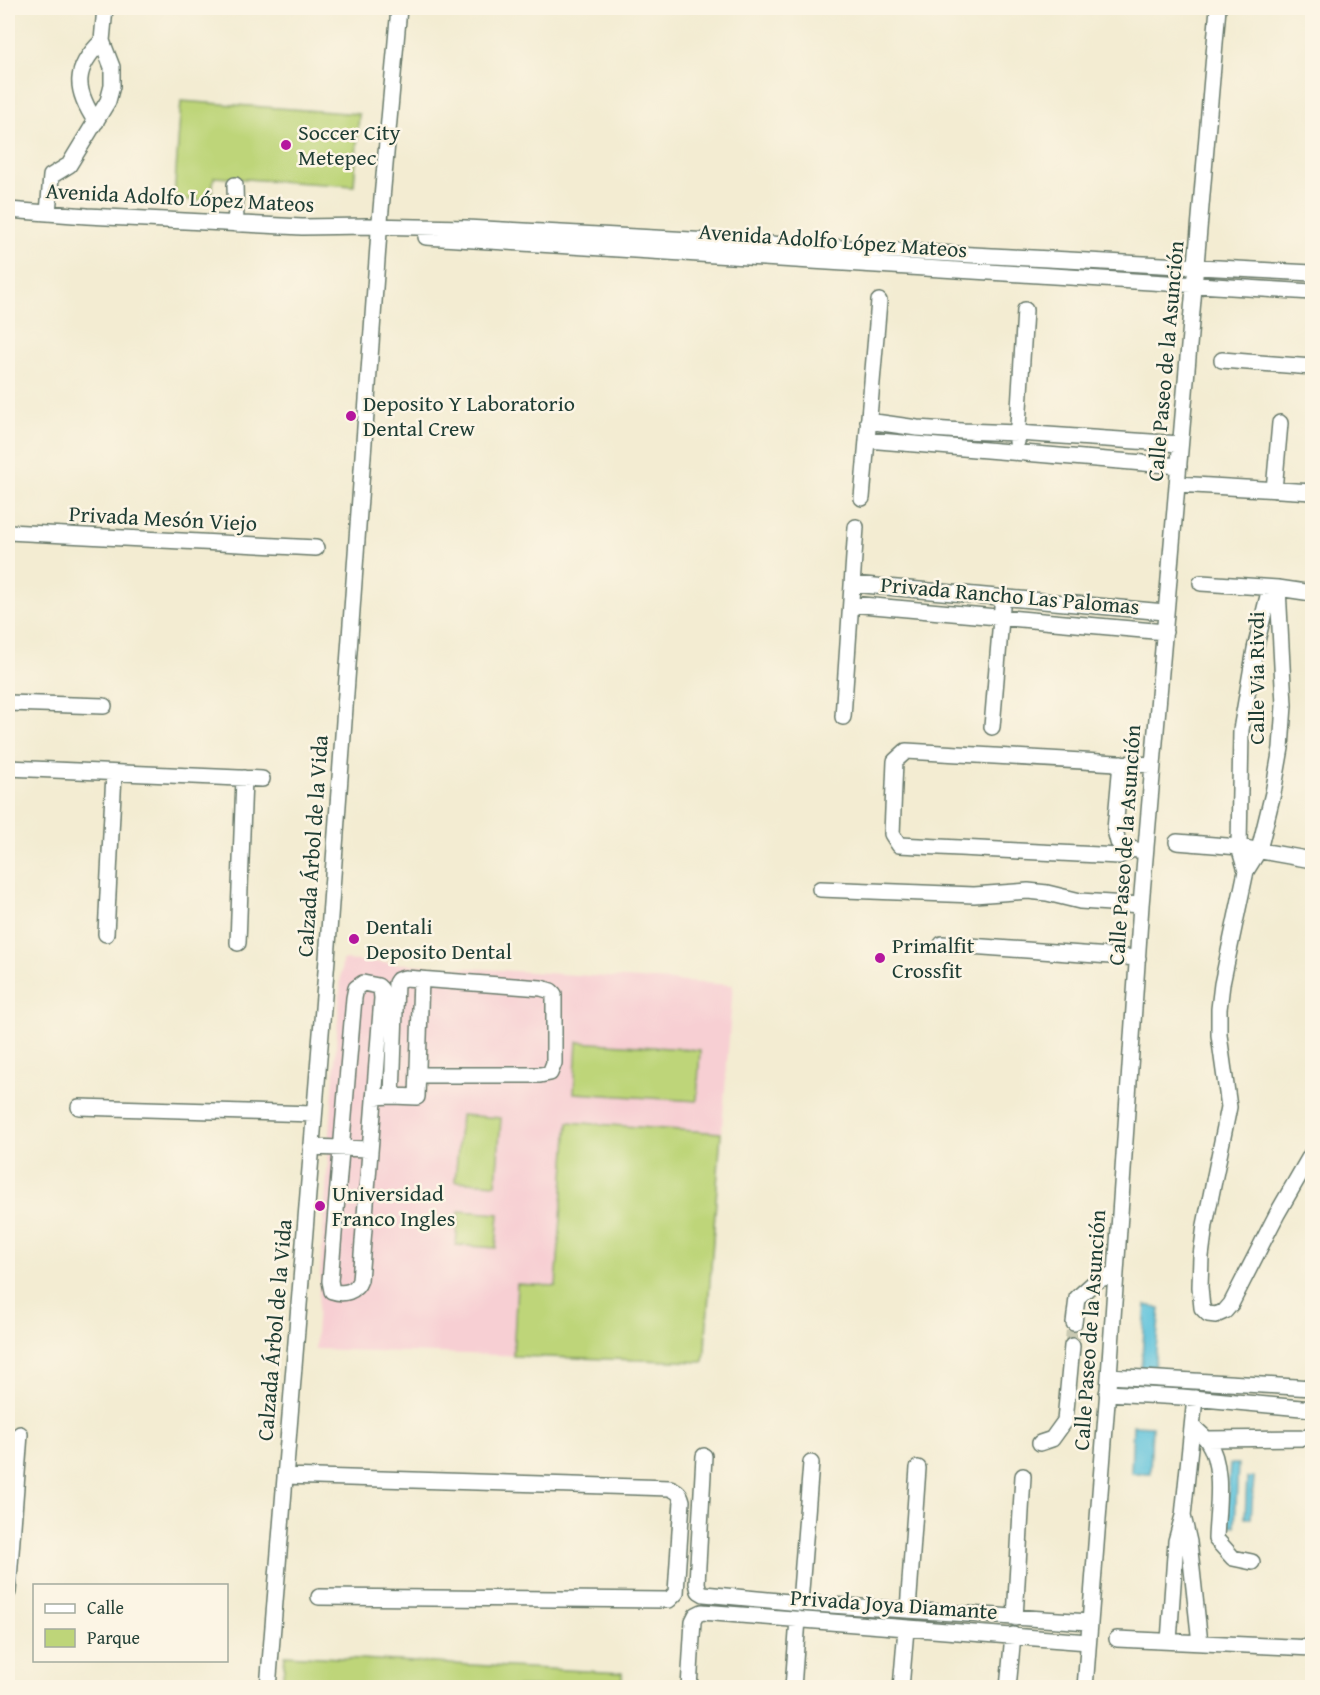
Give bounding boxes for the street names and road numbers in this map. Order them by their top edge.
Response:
street label: Avenida Adolfo López Mateos [45,174,315,220]
street label: Avenida Adolfo López Mateos [698,215,968,265]
street label: Calle Paseo de la Asunción [1139,239,1192,483]
street label: Privada Mesón Viejo [68,497,258,539]
street label: Privada Rancho Las Palomas [879,568,1141,622]
street label: Calle Via Rivdi [1240,611,1272,745]
street label: Calle Paseo de la Asunción [1100,723,1148,967]
street label: Calzada Árbol de la Vida [288,733,336,958]
street label: Calle Paseo de la Asunción [1065,1208,1113,1452]
street label: Calzada Árbol de la Vida [248,1217,300,1442]
street label: Privada Joya Diamante [789,1581,999,1627]

